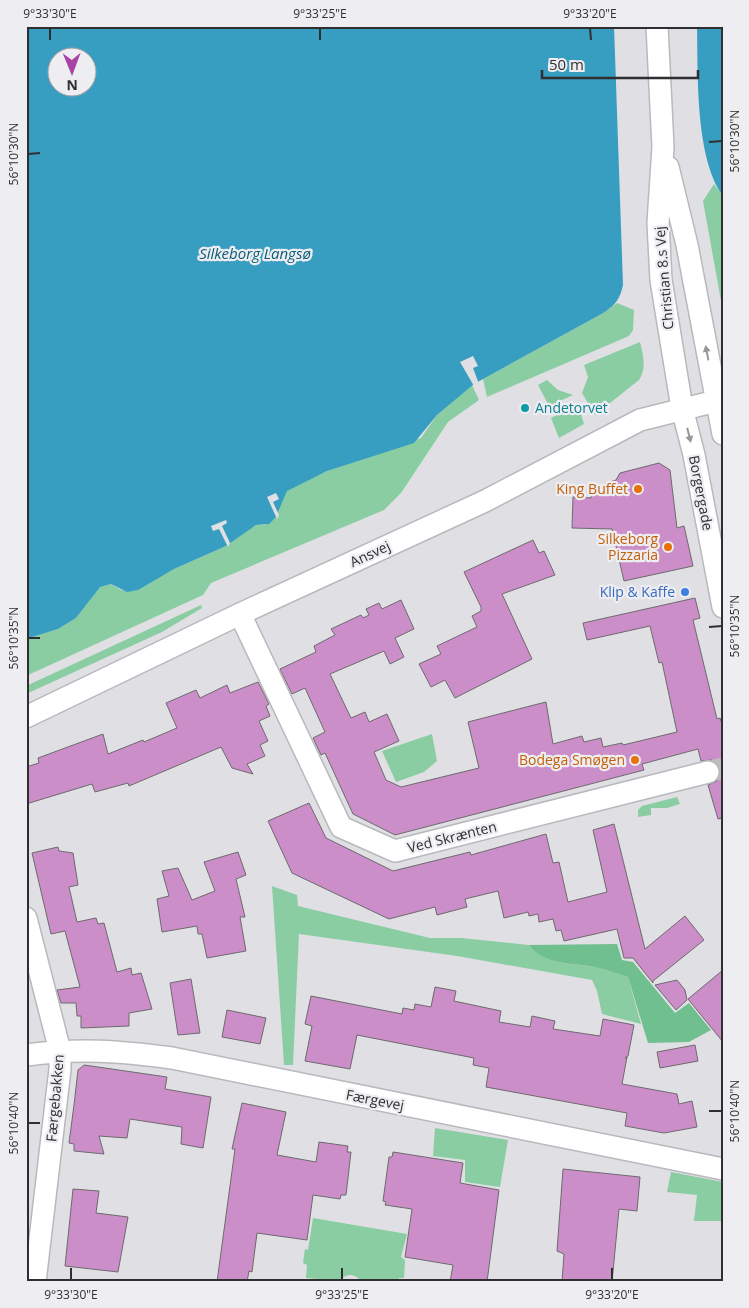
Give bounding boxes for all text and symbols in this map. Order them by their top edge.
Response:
text: 9°33'30"E [23,5,77,22]
text: 9°33'25"E [293,5,347,22]
text: 9°33'20"E [563,5,617,22]
north arrow [48,48,98,98]
scale bar [542,48,698,80]
text: 50 m [549,54,584,74]
text: N [66,76,78,95]
text: 56°10'30"N [726,110,743,172]
text: 56°10'30"N [5,123,22,185]
street label: Christian 8.s Vej [650,226,677,330]
water label: Silkeborg Langsø [199,243,311,263]
one-way arrow [703,345,711,360]
place label: Andetorvet [535,398,608,417]
marker: Andetorvet [519,402,531,414]
one-way arrow [685,428,693,443]
street label: Borgergade [685,454,718,532]
place label: King Buffet [556,479,628,498]
marker: King Buffet [632,483,644,495]
place label: Silkeborg Pizzaria [598,529,658,564]
street label: Ansvej [347,536,393,571]
marker: Silkeborg Pizzaria [662,541,674,553]
place label: Klip & Kaffe [600,582,675,601]
marker: Klip & Kaffe [679,586,691,598]
text: 56°10'35"N [726,595,743,657]
text: 56°10'35"N [5,607,22,669]
place label: Bodega Smøgen [519,750,625,769]
marker: Bodega Smøgen [629,754,641,766]
street label: Ved Skrænten [405,816,498,857]
street label: Færgebakken [41,1053,68,1143]
text: 56°10'40"N [726,1080,743,1142]
street label: Færgevej [344,1085,406,1114]
text: 56°10'40"N [5,1092,22,1154]
text: 9°33'30"E [44,1286,98,1303]
text: 9°33'25"E [315,1286,369,1303]
text: 9°33'20"E [585,1286,639,1303]

